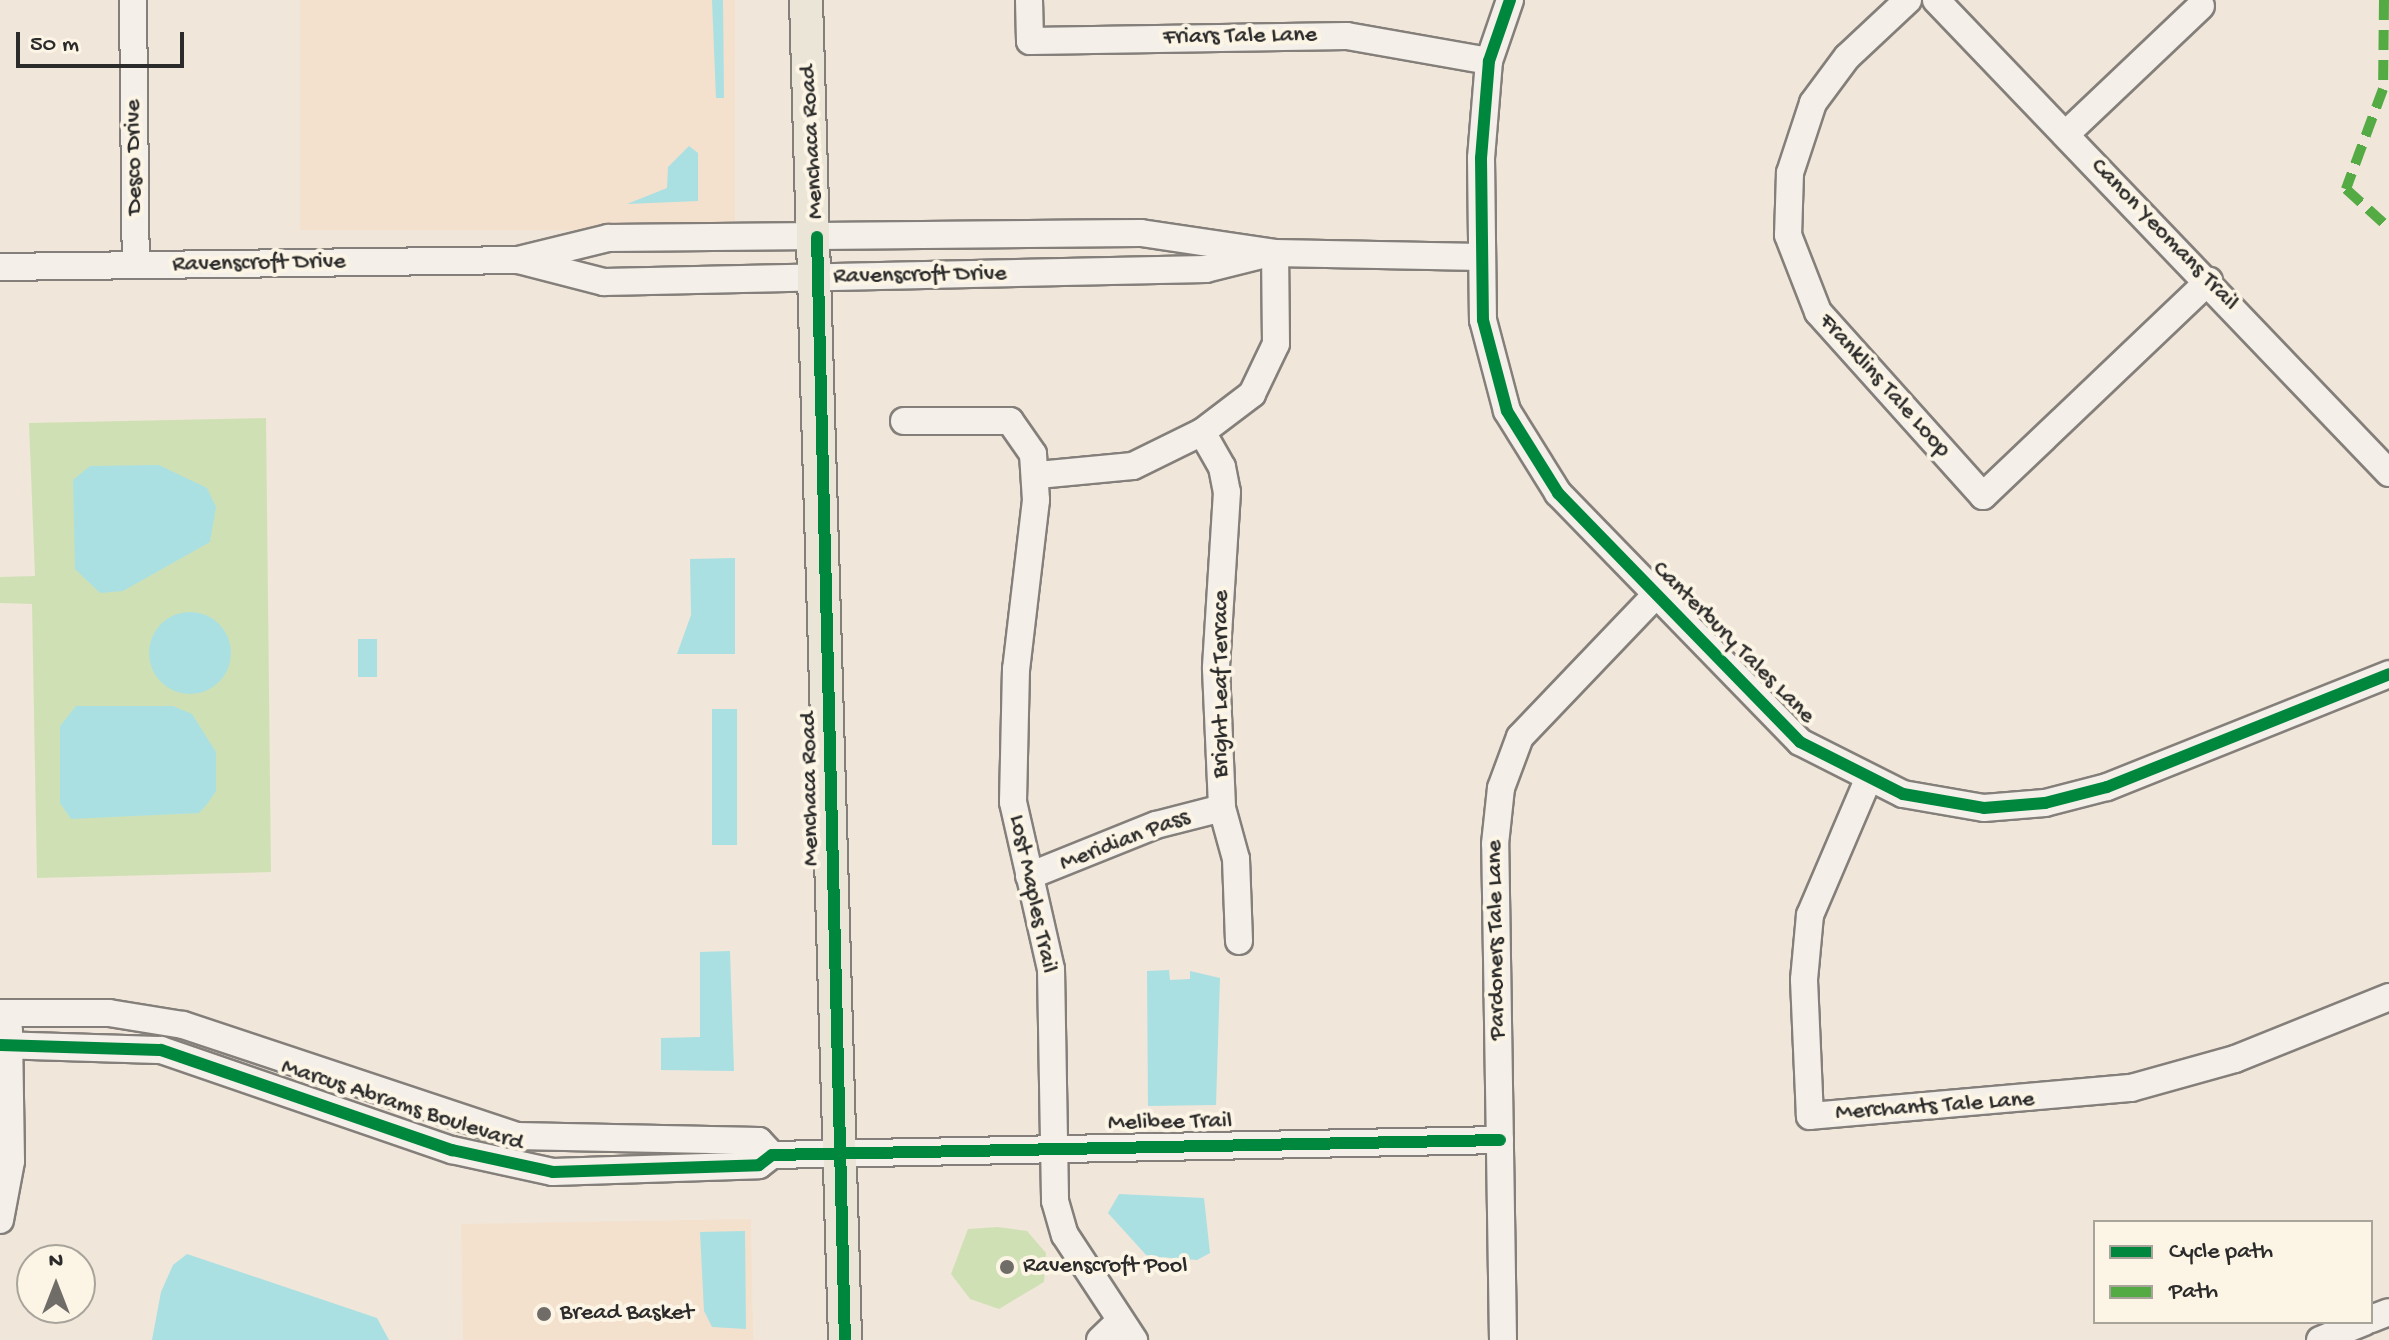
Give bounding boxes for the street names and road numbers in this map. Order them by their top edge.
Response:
street label: Friars Tale Lane [1163,21,1317,53]
street label: Menchaca Road [795,64,831,220]
street label: Desco Drive [120,99,150,215]
street label: Canon Yeomans Trail [2084,153,2244,317]
street label: Ravenscroft Drive [172,248,346,280]
street label: Ravenscroft Drive [833,260,1007,292]
street label: Franklins Tale Loop [1812,308,1956,464]
street label: Canterbury Tales Lane [1645,555,1821,731]
street label: Bright Leaf Terrace [1208,590,1236,778]
street label: Menchaca Road [795,712,827,866]
street label: Meridian Pass [1056,803,1194,879]
street label: Lost Maples Trail [1001,812,1063,976]
street label: Pardoners Tale Lane [1481,840,1513,1040]
street label: Marcus Abrams Boulevard [277,1053,527,1159]
street label: Merchants Tale Lane [1835,1086,2035,1128]
street label: Melibee Trail [1108,1108,1232,1138]

